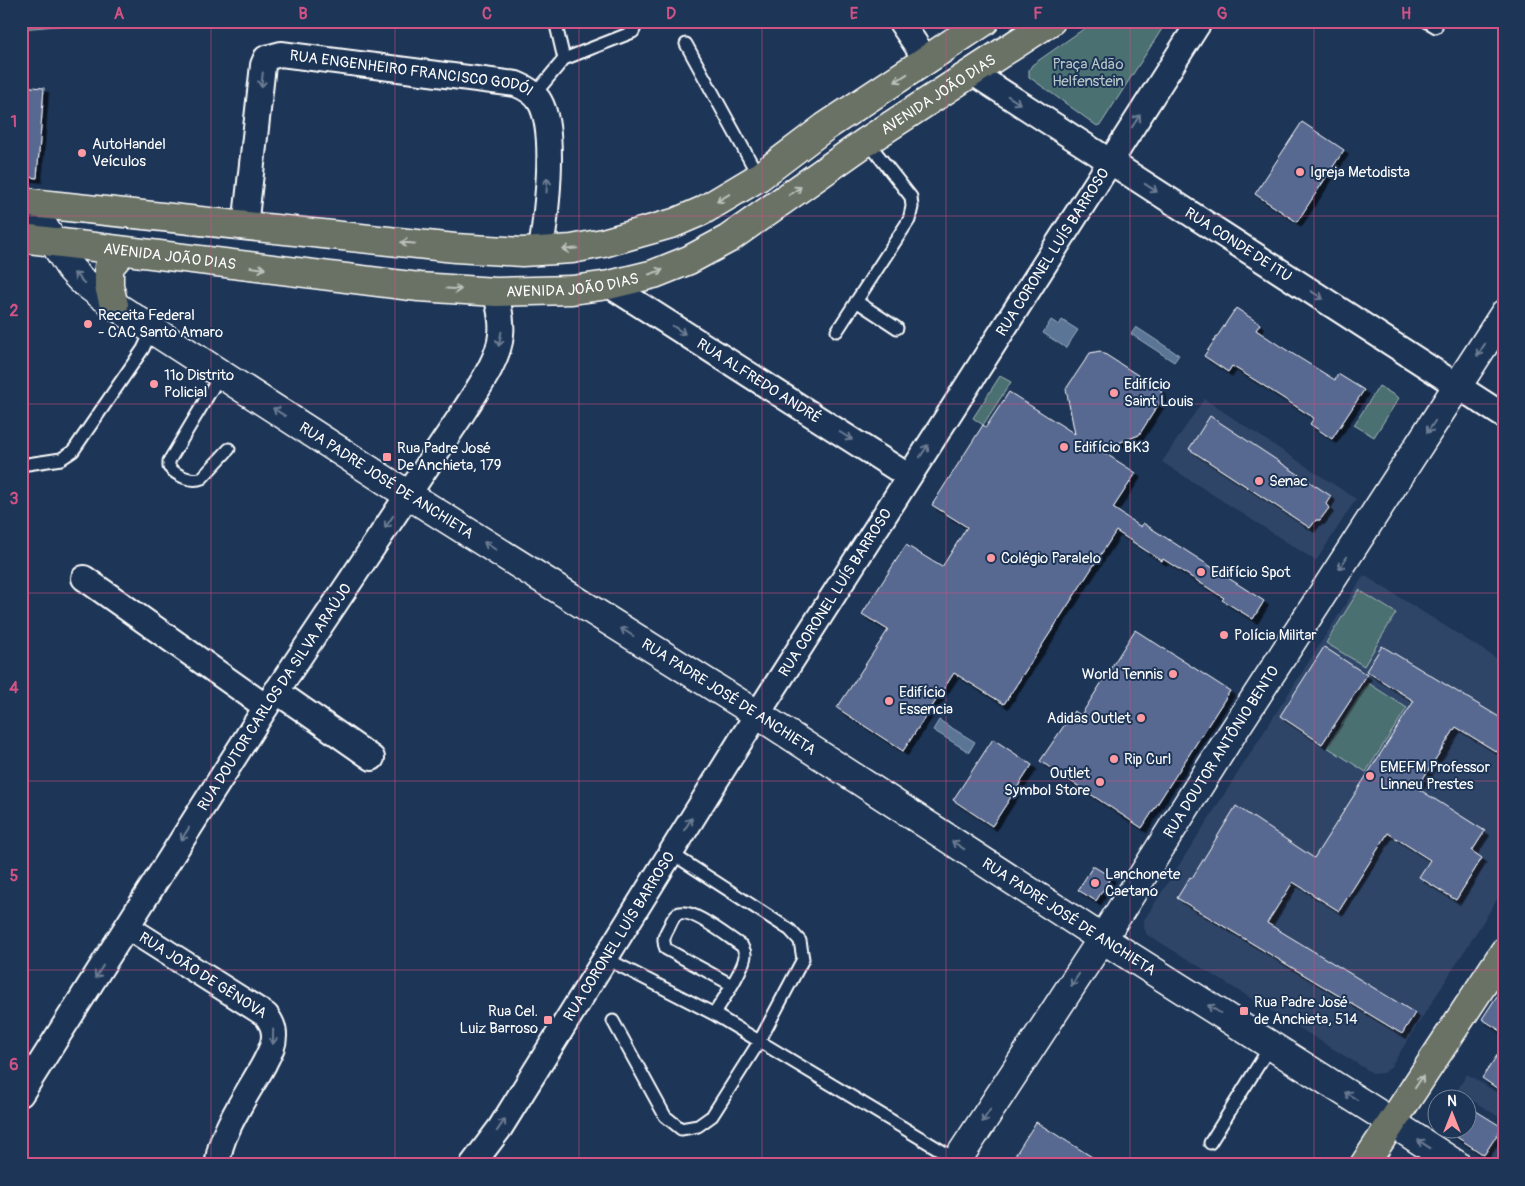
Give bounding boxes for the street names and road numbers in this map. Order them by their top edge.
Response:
street label: RUA ENGENHEIRO FRANCISCO GODÓI [289,46,537,101]
street label: AVENIDA JOÃO DIAS [877,51,1000,139]
street label: RUA CORONEL LUÍS BARROSO [992,165,1114,340]
street label: RUA CONDE DE ITU [1181,203,1295,286]
street label: AVENIDA JOÃO DIAS [102,239,237,274]
street label: AVENIDA JOÃO DIAS [506,269,641,302]
street label: RUA ALFREDO ANDRÉ [693,334,825,428]
street label: RUA PADRE JOSÉ DE ANCHIETA [295,418,477,544]
street label: RUA CORONEL LUÍS BARROSO [775,505,896,681]
street label: RUA DOUTOR CARLOS DA SILVA ARAÚJO [194,580,356,814]
street label: RUA PADRE JOSÉ DE ANCHIETA [638,635,820,760]
street label: RUA DOUTOR ANTÔNIO BENTO [1160,662,1283,842]
street label: RUA CORONEL LUÍS BARROSO [560,848,679,1025]
street label: RUA PADRE JOSÉ DE ANCHIETA [978,854,1159,980]
street label: RUA JOÃO DE GÊNOVA [135,928,270,1023]

